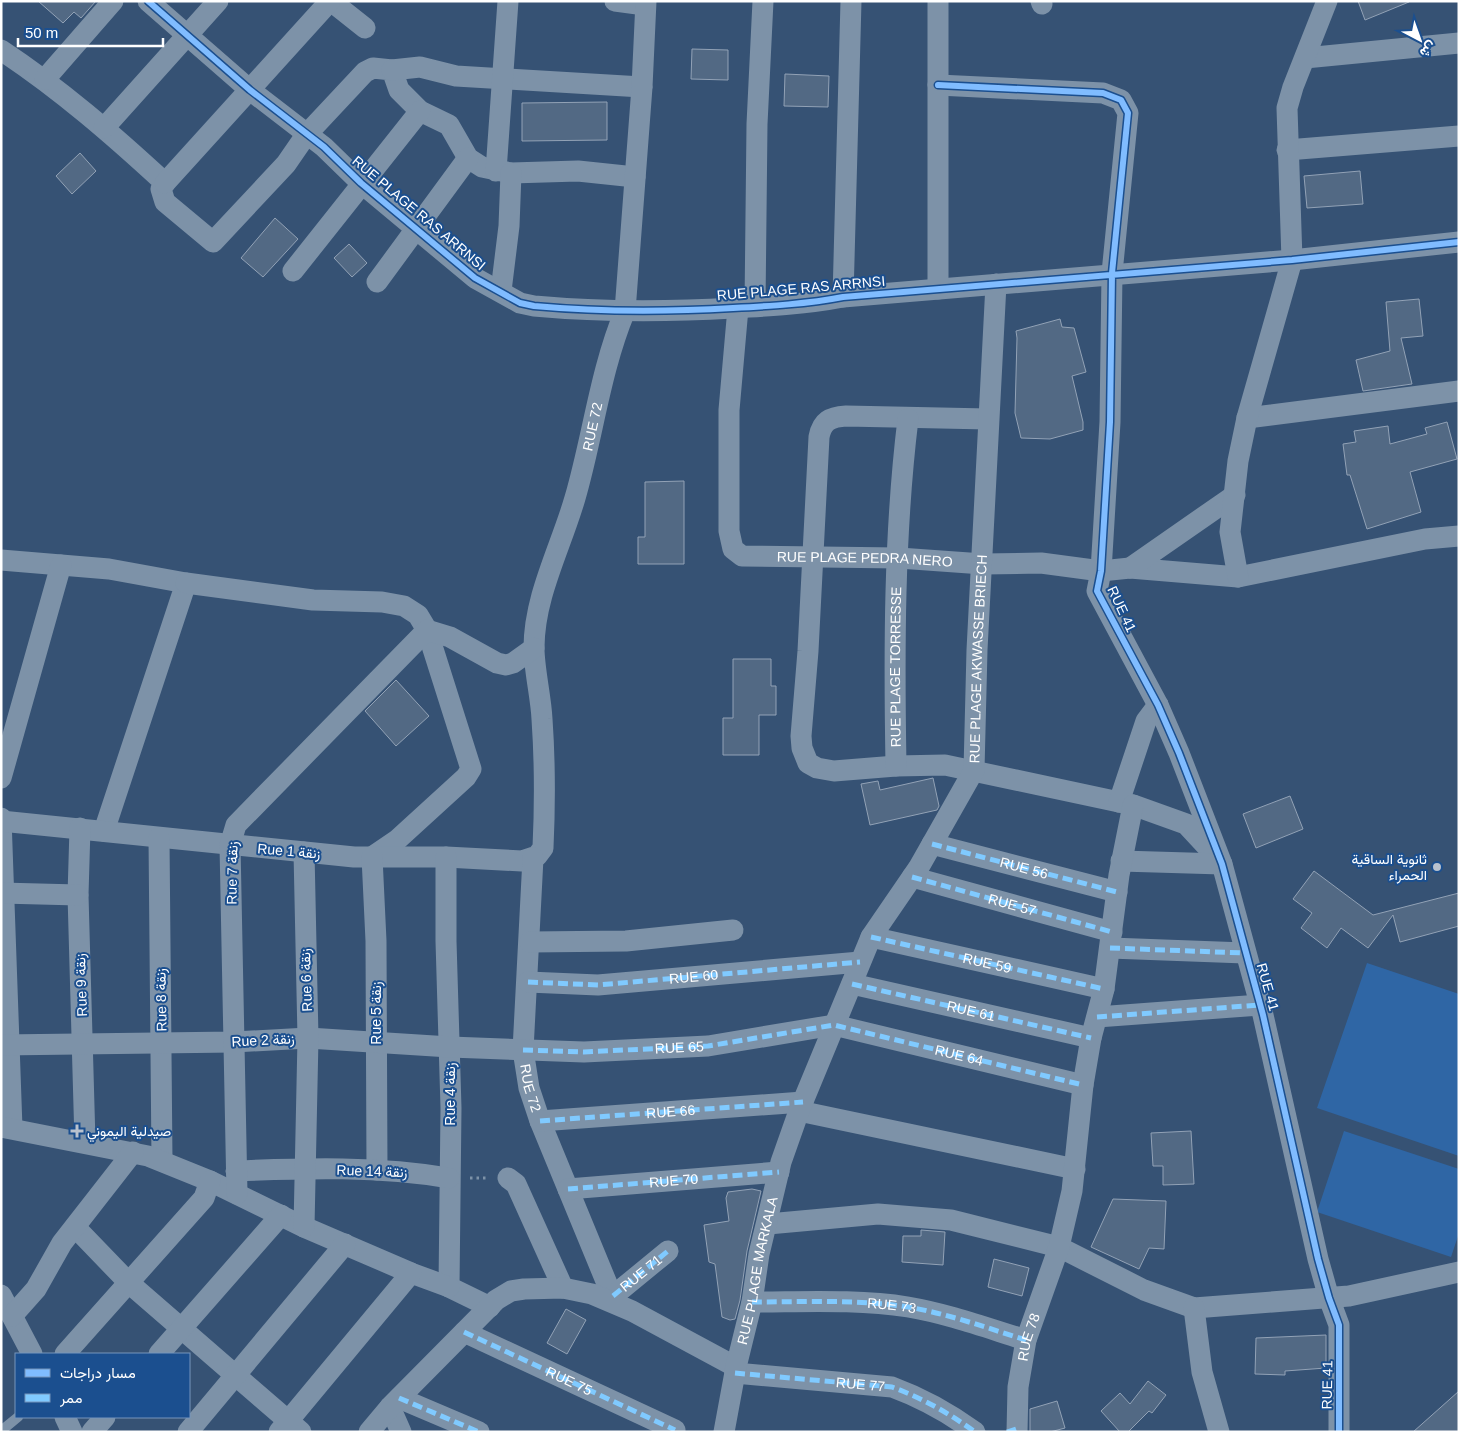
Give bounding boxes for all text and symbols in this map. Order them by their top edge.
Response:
scale bar [18,15,162,47]
north arrow [1395,15,1445,65]
text: 50 m [25,24,58,41]
text: ش [1416,37,1440,61]
street label: RUE PLAGE RAS ARRNSI [349,153,489,273]
street label: RUE PLAGE RAS ARRNSI [716,273,886,303]
street label: RUE 72 [579,401,605,452]
street label: RUE PLAGE PEDRA NERO [777,548,953,570]
street label: RUE PLAGE AKWASSE BRIECH [966,554,990,764]
street label: RUE 41 [1104,583,1140,635]
street label: RUE PLAGE TORRESSE [887,586,904,747]
street label: Rue 1 زنقة [257,840,321,863]
street label: Rue 7 زنقة [223,841,242,905]
place label: ثانوية الساقية الحمراء [1351,851,1427,884]
street label: RUE 56 [998,854,1050,882]
marker: ثانوية الساقية الحمراء [1431,861,1443,873]
street label: RUE 57 [986,890,1038,919]
street label: Rue 6 زنقة [297,948,316,1012]
street label: RUE 59 [961,950,1013,976]
street label: Rue 9 زنقة [72,953,91,1017]
street label: RUE 41 [1254,961,1283,1013]
street label: RUE 60 [668,966,719,987]
street label: Rue 8 زنقة [152,968,171,1032]
street label: Rue 5 زنقة [368,981,385,1045]
street label: RUE 61 [945,998,997,1024]
street label: Rue 2 زنقة [231,1030,295,1051]
street label: RUE 65 [654,1038,704,1057]
street label: RUE 64 [933,1042,985,1069]
street label: Rue 4 زنقة [442,1062,459,1126]
street label: RUE 72 [517,1063,544,1114]
street label: RUE 66 [646,1102,696,1121]
place label: صيدلية اليموني [87,1123,171,1143]
marker: صيدلية اليموني [71,1125,83,1137]
street label: Rue 14 زنقة [336,1162,408,1181]
street label: RUE 70 [649,1171,699,1190]
street label: RUE PLAGE MARKALA [734,1194,781,1346]
street label: RUE 71 [617,1251,665,1295]
street label: RUE 73 [867,1295,918,1316]
street label: RUE 78 [1015,1311,1043,1362]
legend [15,1353,190,1418]
street label: RUE 41 [1319,1360,1335,1410]
street label: RUE 75 [544,1363,595,1399]
text: مسار دراجات [60,1364,136,1382]
street label: RUE 77 [835,1374,886,1394]
text: ممر [59,1389,82,1407]

